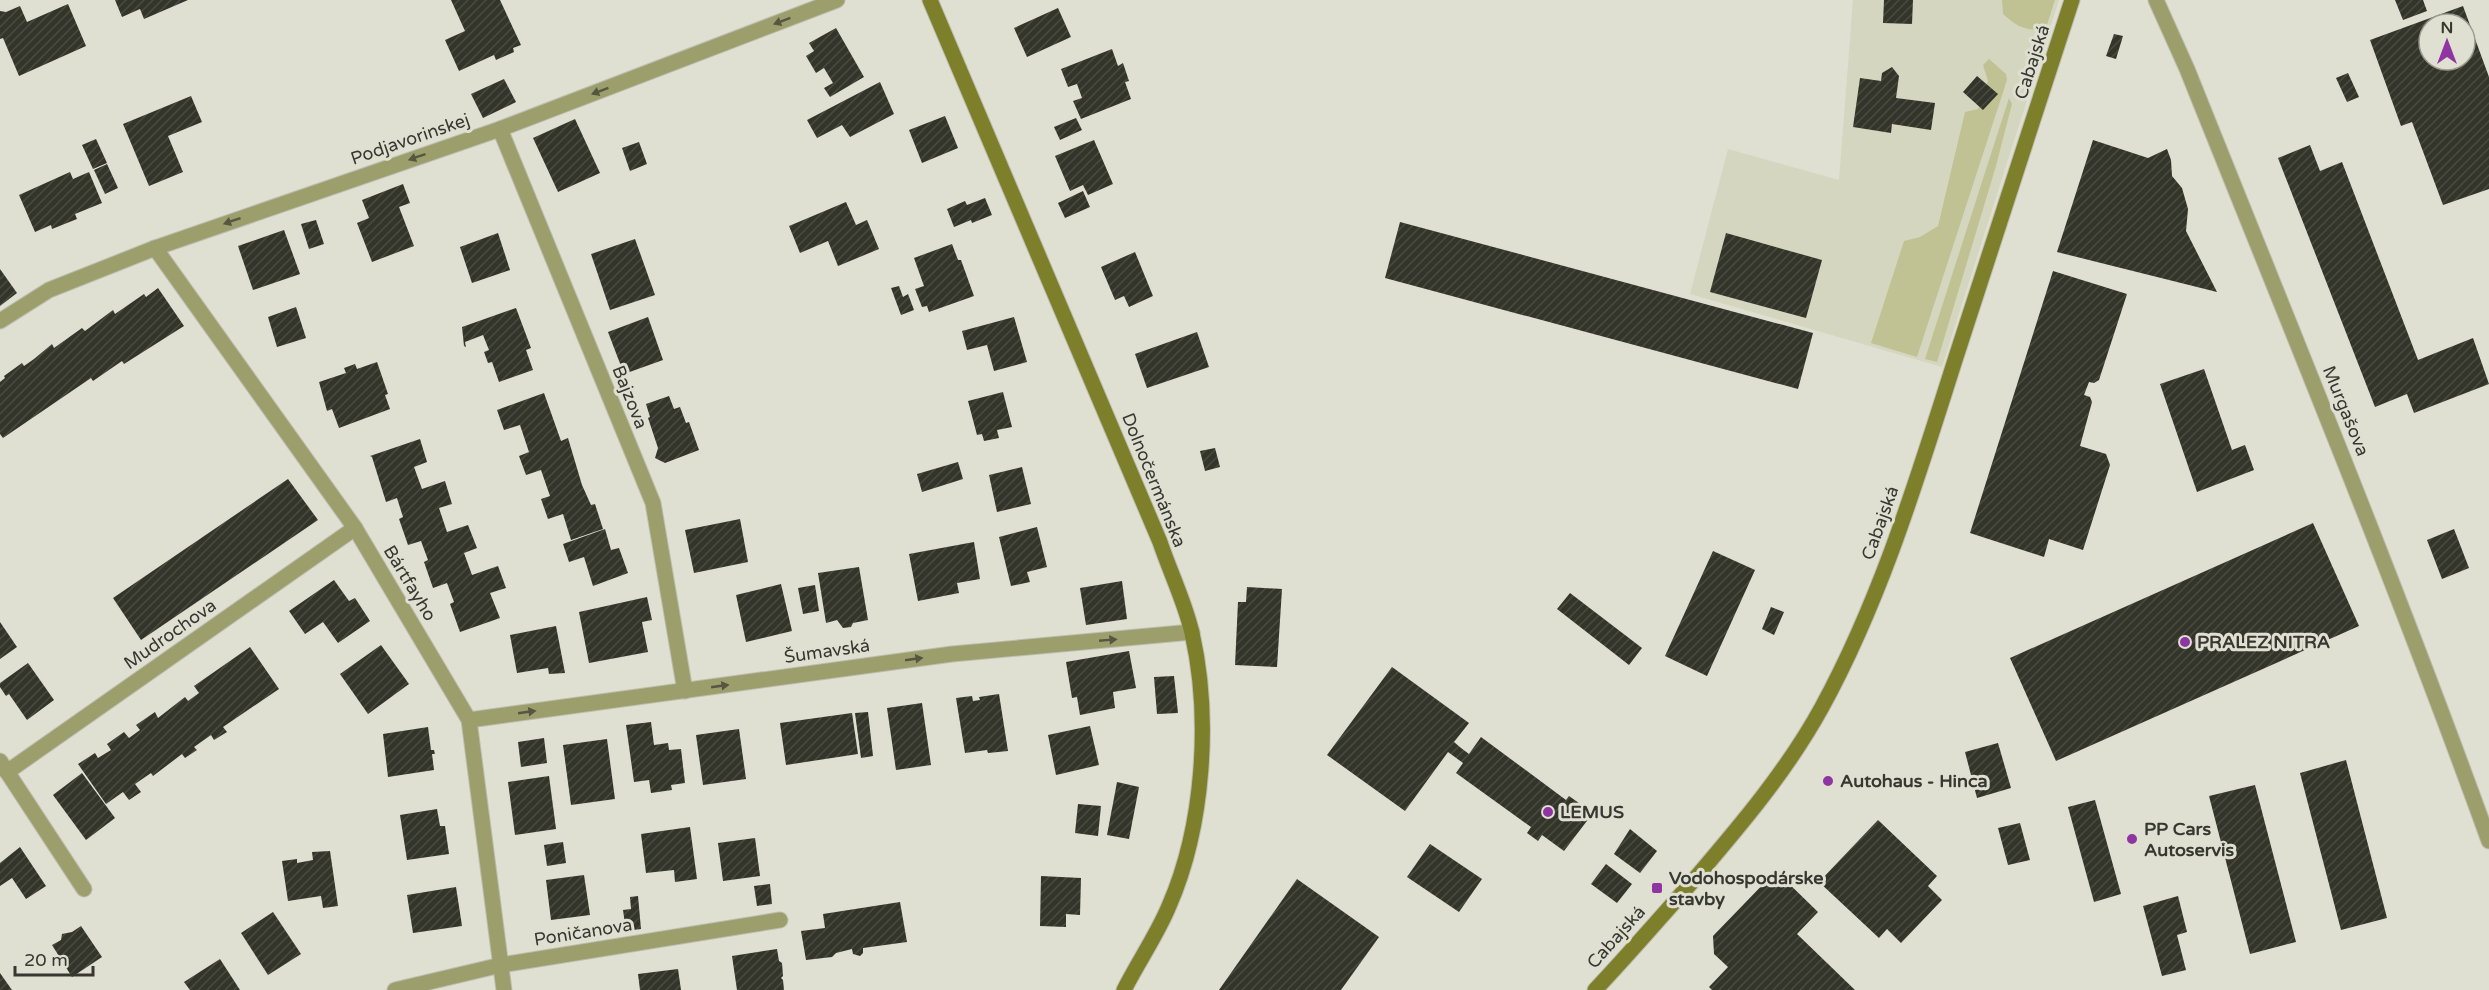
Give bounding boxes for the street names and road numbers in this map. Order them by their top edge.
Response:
street label: Cabajská [2010,22,2054,102]
street label: Podjavorinskej [348,108,472,170]
street label: Bajzova [607,362,653,432]
street label: Murgašova [2318,363,2374,459]
street label: Dolnočermánska [1117,410,1191,550]
street label: Cabajská [1856,483,1904,563]
street label: Bártfayho [379,541,441,625]
street label: Mudrochova [119,594,221,674]
street label: Šumavská [783,634,871,668]
street label: Cabajská [1582,901,1650,973]
street label: Poničanova [532,913,634,951]

